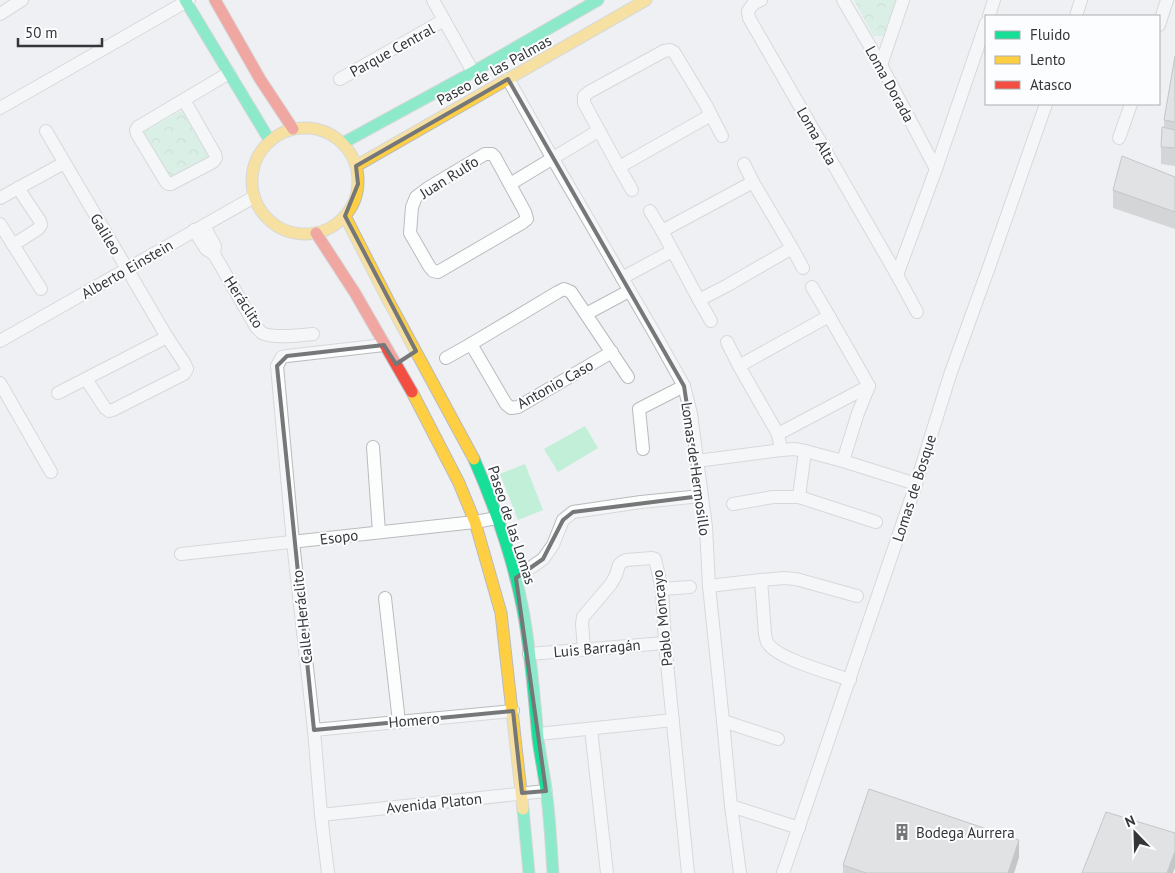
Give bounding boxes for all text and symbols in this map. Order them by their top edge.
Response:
scale bar [18,15,101,47]
legend [985,15,1160,105]
street label: Parque Central [346,19,438,81]
text: 50 m [25,23,58,42]
text: Fluido [1030,25,1070,44]
street label: Paseo de las Palmas [433,31,555,109]
street label: Loma Dorada [861,42,919,126]
text: Lento [1030,50,1066,69]
text: Atasco [1030,75,1072,94]
street label: Loma Alta [793,104,841,168]
street label: Juan Rulfo [415,151,482,203]
street label: Galileo [86,210,126,258]
street label: Alberto Einstein [78,235,176,303]
street label: Heráclito [220,272,268,332]
street label: Antonio Caso [514,355,596,413]
street label: Lomas de Hermosillo [677,401,715,537]
street label: Lomas de Bosque [888,432,940,544]
street label: Paseo de las Lomas [484,463,540,587]
street label: Esopo [319,525,359,549]
street label: Calle Heráclito [288,569,316,665]
street label: Pablo Moncayo [647,569,677,667]
street label: Luis Barragán [553,635,641,661]
street label: Homero [388,708,440,732]
street label: Avenida Platon [385,789,483,817]
north arrow [1110,808,1160,858]
text: N [1122,811,1138,831]
building icon: Bodega Aurrera [892,822,912,842]
place label: Bodega Aurrera [916,823,1015,842]

